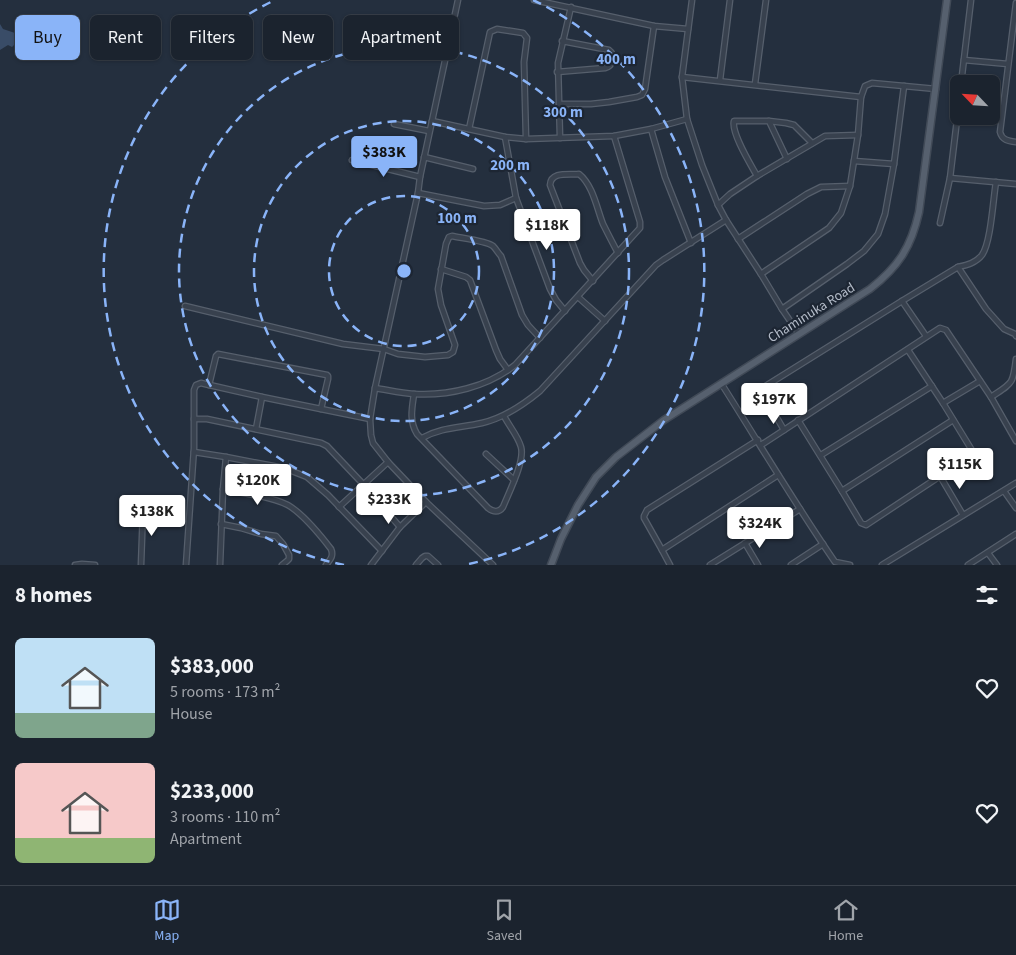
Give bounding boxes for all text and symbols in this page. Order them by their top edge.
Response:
chip: Buy [15,15,80,60]
chip: Rent [90,15,161,60]
chip: Filters [171,15,253,60]
chip: New [263,15,333,60]
chip: Apartment [343,15,459,60]
text: 400 m [596,49,636,70]
north arrow [950,75,1000,125]
map controls [950,75,1000,125]
text: 300 m [543,102,583,123]
pin: $383K [349,136,419,178]
text: $383K [362,141,406,163]
text: 200 m [490,155,530,176]
text: 100 m [437,208,477,229]
pin: $118K [512,208,582,251]
text: $118K [525,214,569,236]
centre of rings [395,262,413,280]
street label: Chaminuka Road [764,278,859,348]
pin: $197K [739,382,809,425]
text: $197K [752,388,796,410]
pin: $115K [925,448,995,490]
text: $115K [938,453,982,475]
pin: $120K [223,464,293,506]
text: $120K [236,469,280,491]
pin: $233K [354,482,424,525]
text: $233K [367,488,411,510]
pin: $138K [117,494,187,537]
text: $138K [130,500,174,522]
pin: $324K [725,506,795,549]
text: $324K [738,512,782,534]
text: 8 homes [15,580,92,610]
icon: filters [973,581,1001,609]
text: $383,000 [170,651,254,681]
icon: home [55,658,115,718]
icon: heart [973,674,1001,702]
text: 5 rooms · 173 m² [170,681,280,703]
text: House [170,703,212,725]
text: $233,000 [170,776,254,806]
icon: home [55,783,115,843]
icon: heart [973,799,1001,827]
text: 3 rooms · 110 m² [170,806,280,828]
text: Apartment [170,828,242,850]
tab: Map [153,896,181,946]
tab: Saved [486,896,522,946]
tab: Home [828,896,863,946]

